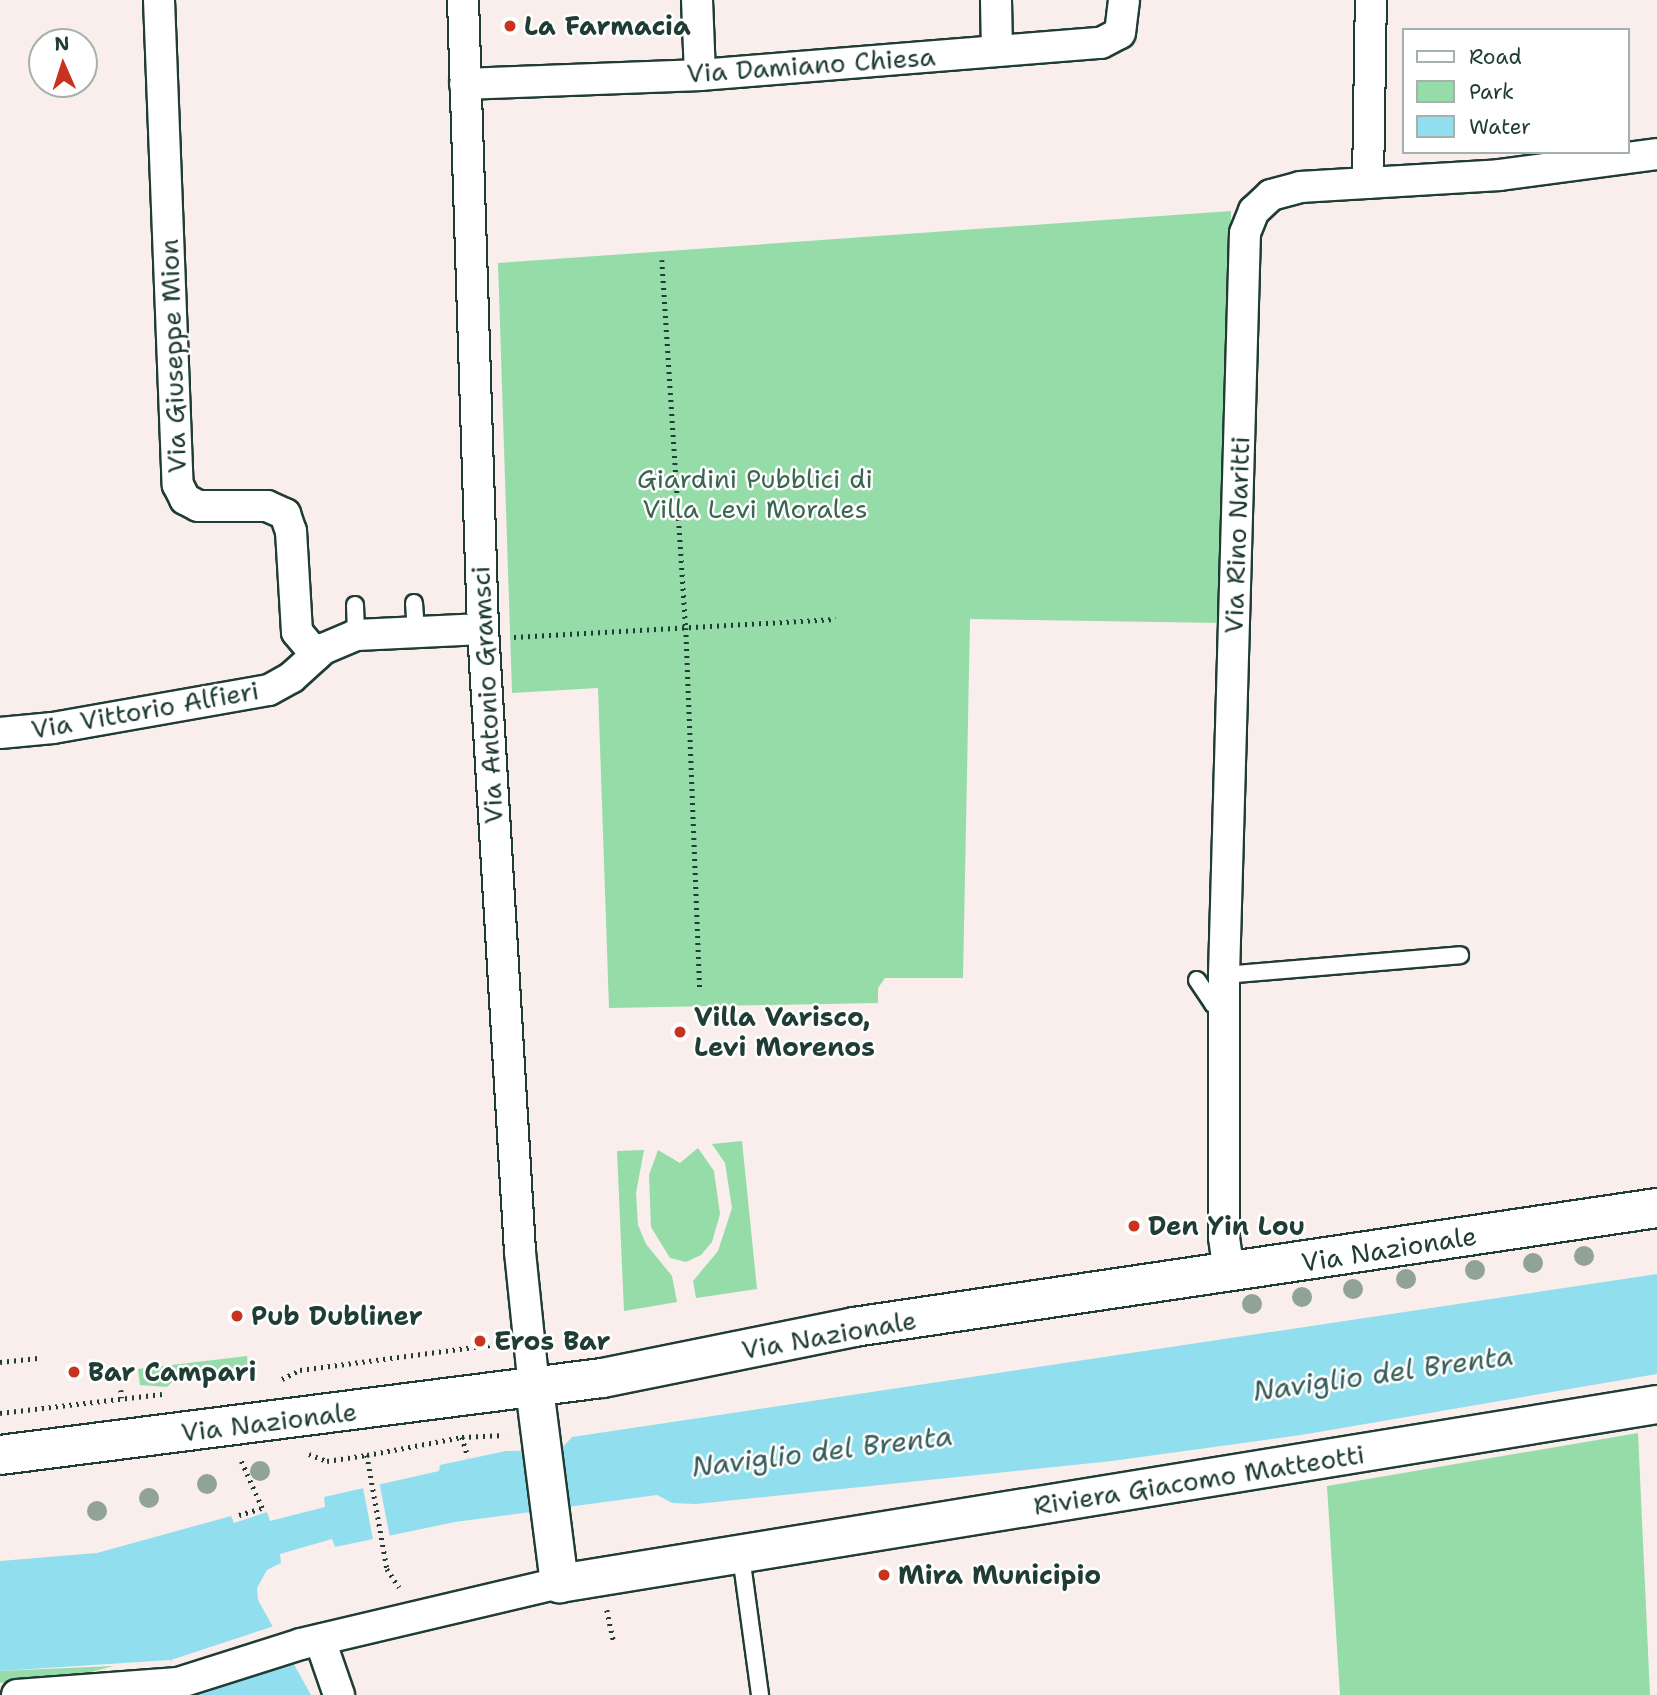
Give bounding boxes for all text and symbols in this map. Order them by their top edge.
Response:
place label: La Farmacia [524,10,691,42]
marker: La Farmacia [502,18,518,34]
north arrow [28,28,98,98]
legend [1402,28,1629,154]
text: N [54,31,70,56]
street label: Via Damiano Chiesa [685,41,937,89]
text: Road [1469,43,1522,71]
text: Park [1469,78,1514,106]
text: Water [1469,113,1531,141]
street label: Via Giuseppe Mion [153,238,193,474]
street label: Via Rino Naritti [1218,436,1256,634]
park label: Giardini Pubblici di Villa Levi Morales [637,463,873,524]
street label: Via Antonio Gramsci [465,565,509,825]
street label: Via Vittorio Alfieri [29,675,261,745]
place label: Villa Varisco, Levi Morenos [694,1001,875,1062]
marker: Villa Varisco, Levi Morenos [672,1024,688,1040]
place label: Den Yin Lou [1148,1210,1305,1242]
marker: Den Yin Lou [1126,1218,1142,1234]
street label: Via Nazionale [1299,1220,1479,1278]
place label: Pub Dubliner [251,1300,423,1332]
street label: Via Nazionale [739,1304,919,1366]
marker: Pub Dubliner [229,1308,245,1324]
place label: Eros Bar [494,1325,610,1357]
marker: Eros Bar [472,1333,488,1349]
water label: Naviglio del Brenta [1251,1338,1515,1408]
place label: Bar Campari [88,1356,256,1388]
marker: Bar Campari [66,1364,82,1380]
street label: Via Nazionale [179,1396,359,1448]
water label: Naviglio del Brenta [690,1418,954,1484]
street label: Riviera Giacomo Matteotti [1031,1438,1367,1522]
place label: Mira Municipio [898,1559,1101,1591]
marker: Mira Municipio [876,1567,892,1583]

